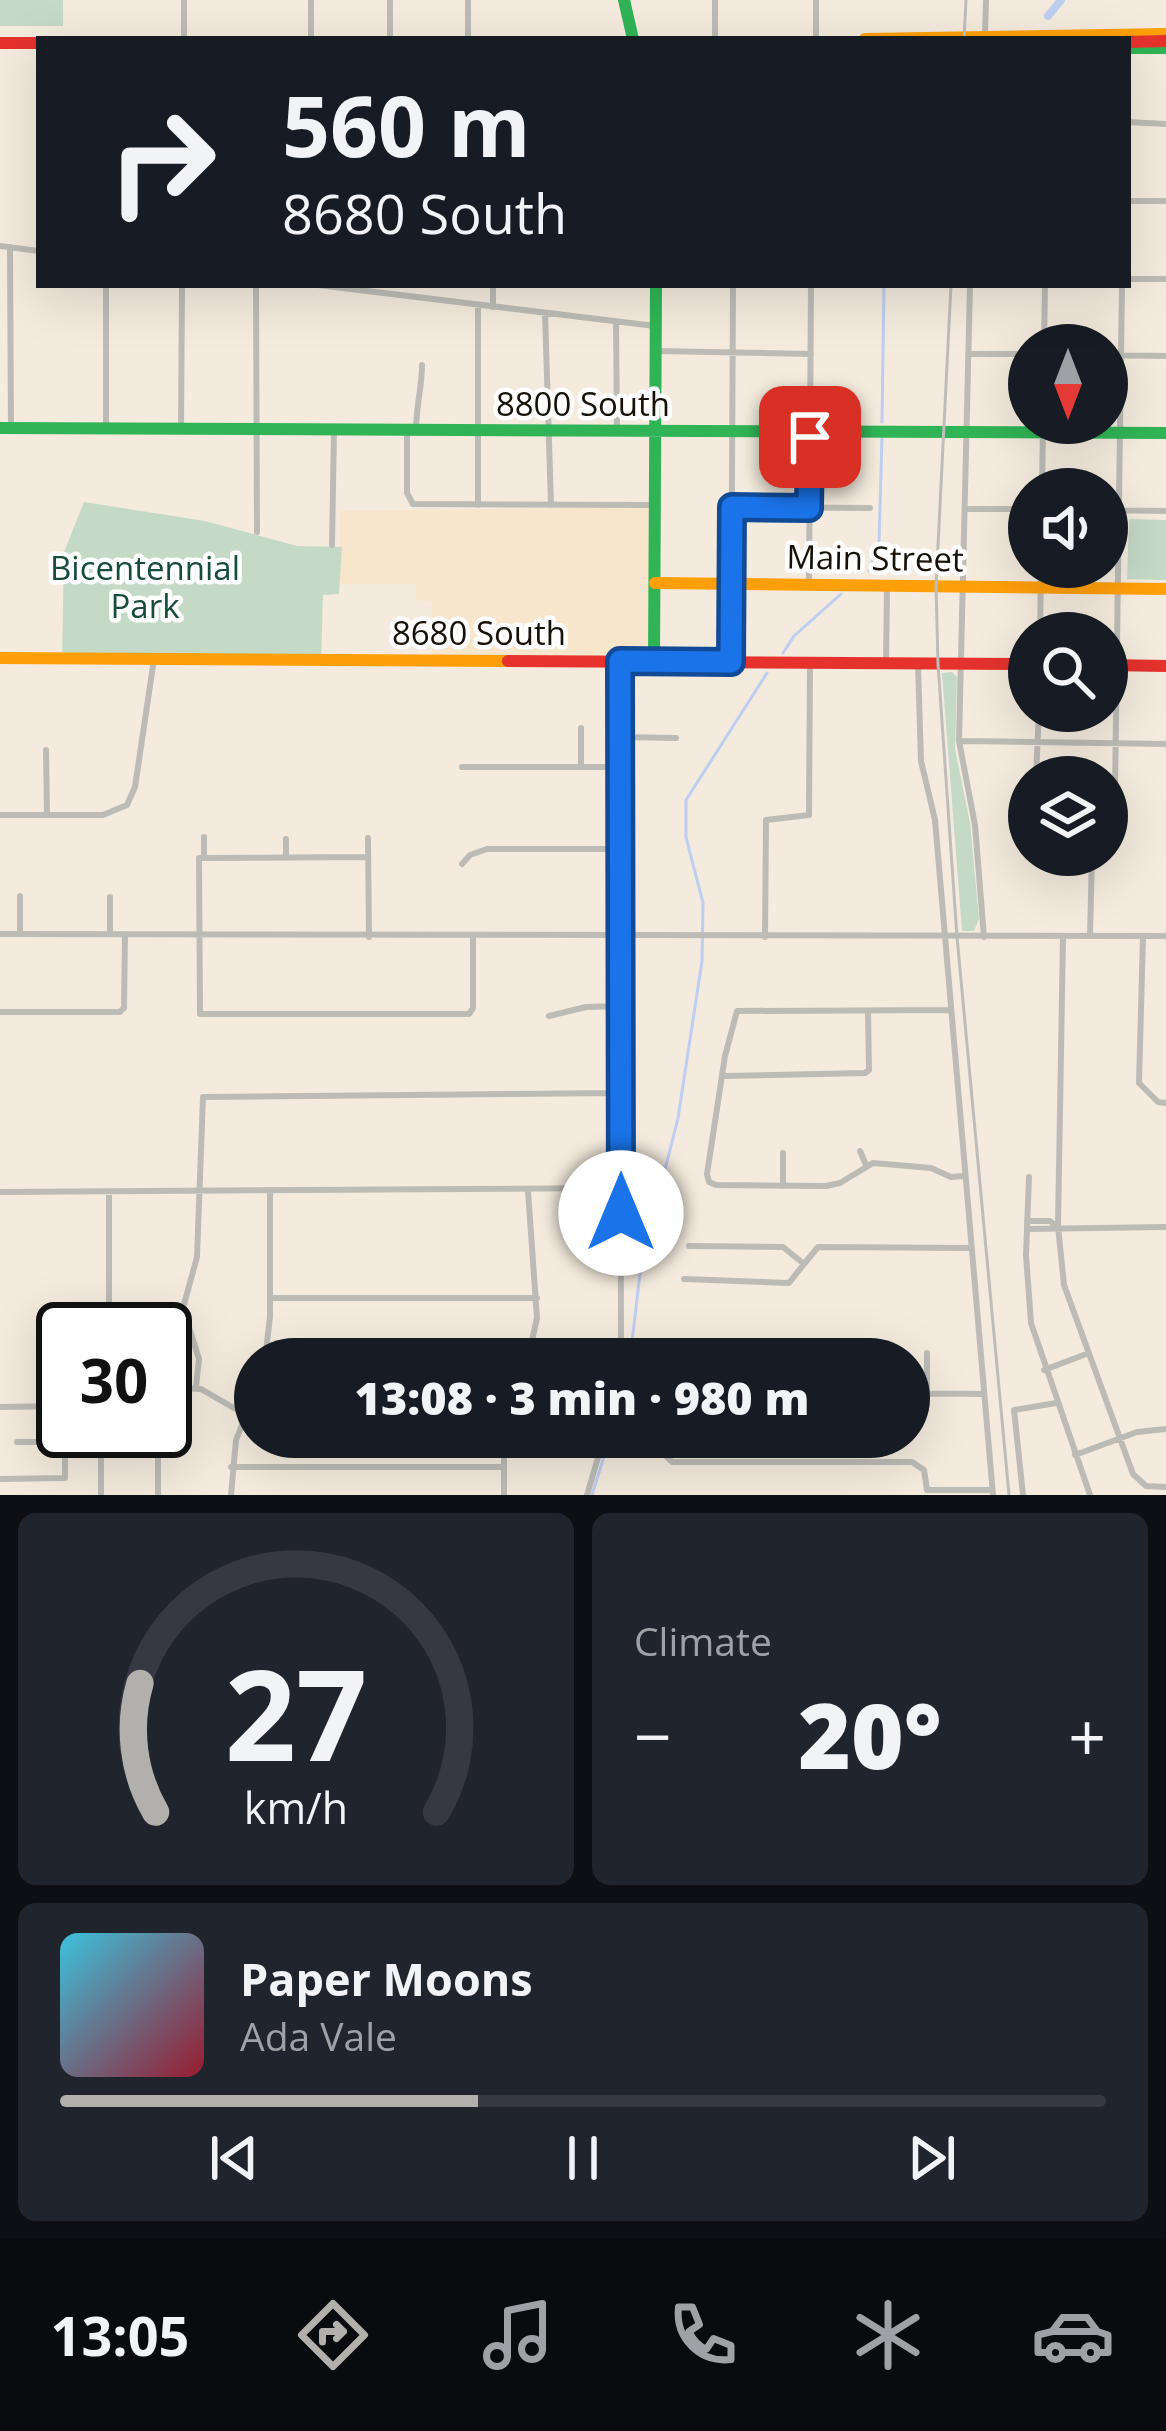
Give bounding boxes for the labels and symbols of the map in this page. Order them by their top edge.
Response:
north arrow [1008,324,1128,444]
street label: 8800 South [496,381,670,426]
pin [759,386,861,488]
street label: Main Street [786,533,964,582]
park label: Bicentennial Park [50,545,240,628]
street label: 8680 South [392,610,566,655]
position arrow [558,1150,684,1276]
speed limit sign: 30 [36,1302,192,1458]

